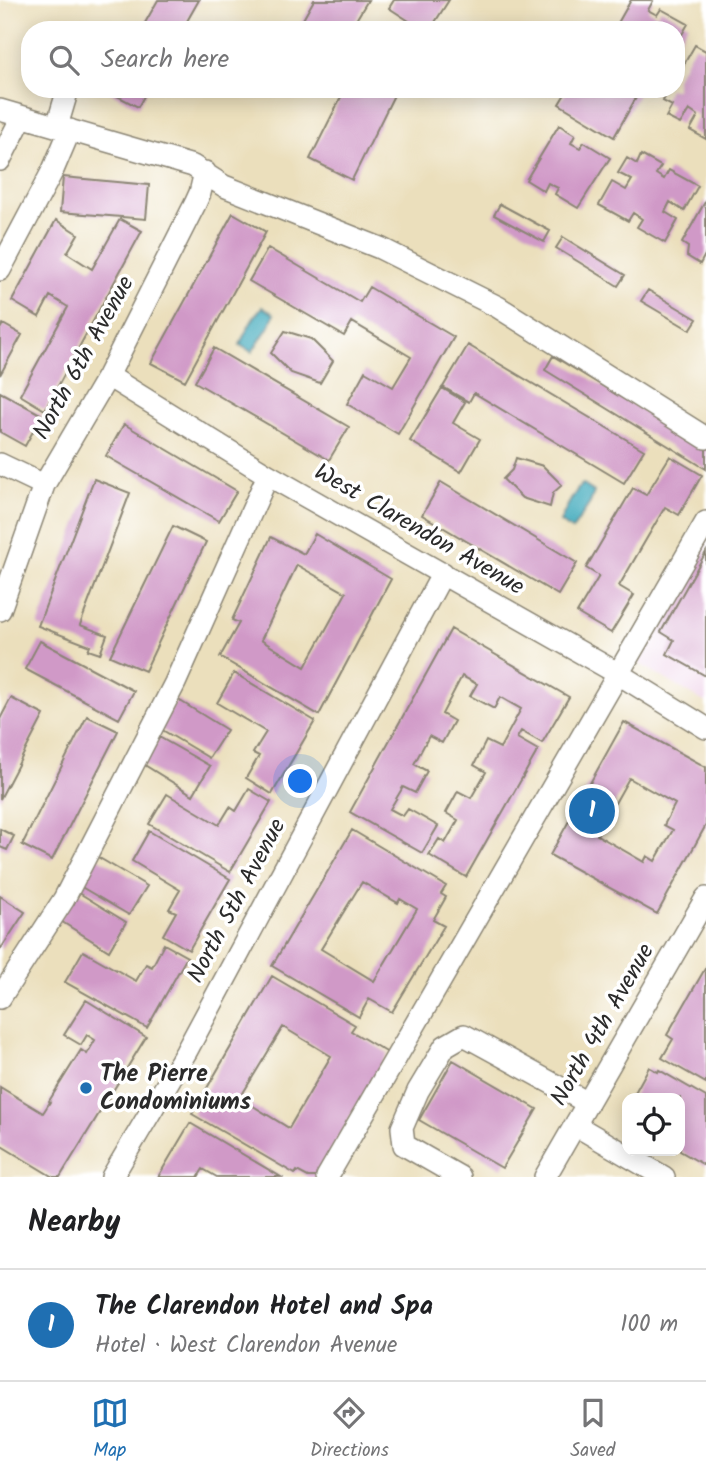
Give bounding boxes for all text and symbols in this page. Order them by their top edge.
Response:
search box [21,21,685,98]
text: Search here [101,39,229,81]
icon: search [45,41,83,79]
street label: North 6th Avenue [23,269,145,447]
street label: West Clarendon Avenue [306,454,532,606]
your location [283,764,317,798]
pin: 1 [569,785,615,837]
street label: North 5th Avenue [177,811,297,991]
street label: North 4th Avenue [540,936,666,1114]
place label: The Pierre Condominiums [100,1055,251,1122]
marker: The Pierre Condominiums [78,1080,94,1096]
map controls [622,1093,685,1156]
button: locate [622,1093,685,1156]
text: Nearby [28,1199,120,1247]
text: The Clarendon Hotel and Spa [95,1286,433,1328]
text: 1 [48,1307,54,1343]
text: 100 m [620,1307,678,1343]
text: Hotel · West Clarendon Avenue [95,1328,397,1364]
tab: Map [91,1394,129,1466]
tab: Directions [310,1394,389,1466]
tab: Saved [570,1394,615,1466]

